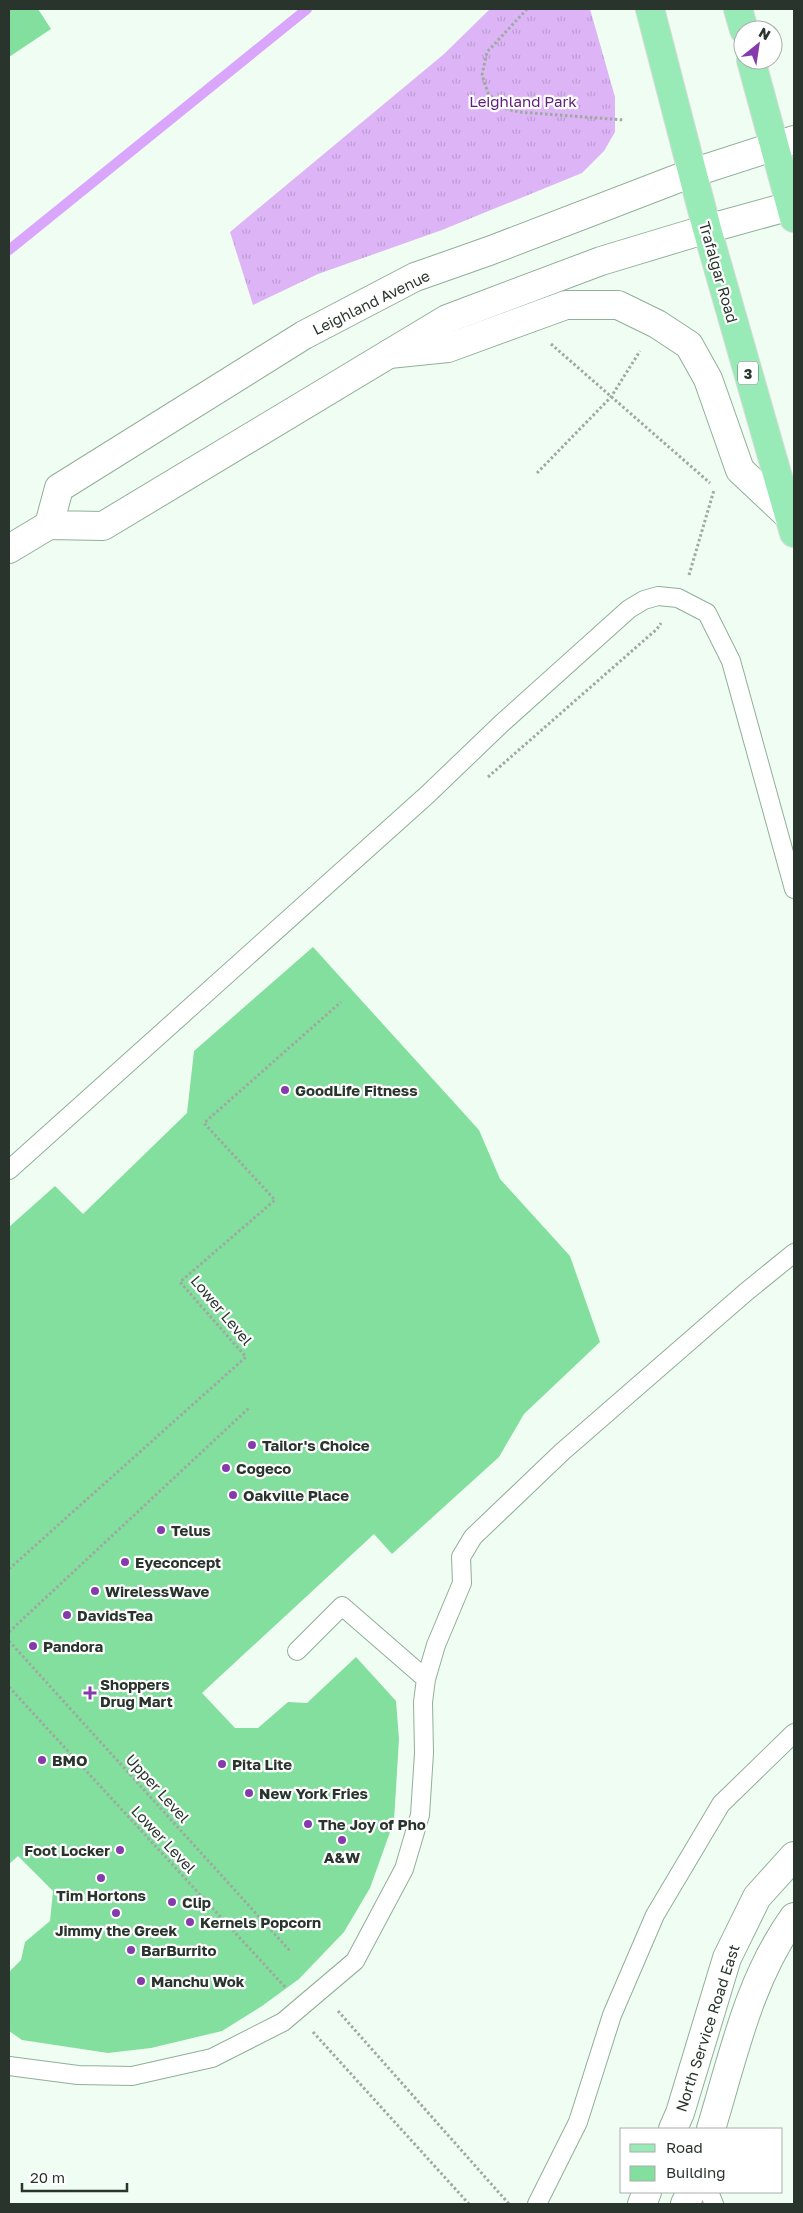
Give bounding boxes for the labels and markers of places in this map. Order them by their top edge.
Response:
place label: GoodLife Fitness [295,1081,418,1099]
marker: GoodLife Fitness [279,1084,291,1096]
place label: Tailor's Choice [262,1436,370,1454]
marker: Tailor's Choice [246,1439,258,1451]
place label: Cogeco [236,1459,291,1477]
marker: Cogeco [220,1462,232,1474]
place label: Oakville Place [243,1486,349,1504]
marker: Oakville Place [227,1489,239,1501]
place label: Telus [171,1521,211,1539]
marker: Telus [155,1524,167,1536]
place label: Eyeconcept [135,1553,221,1571]
marker: Eyeconcept [119,1556,131,1568]
place label: WirelessWave [105,1582,210,1600]
marker: WirelessWave [89,1585,101,1597]
place label: DavidsTea [77,1606,153,1624]
marker: DavidsTea [61,1609,73,1621]
place label: Pandora [43,1637,103,1655]
marker: Pandora [27,1640,39,1652]
place label: Shoppers Drug Mart [100,1675,173,1710]
marker: Shoppers Drug Mart [84,1687,96,1699]
place label: BMO [52,1751,87,1769]
marker: BMO [36,1754,48,1766]
place label: Pita Lite [232,1755,292,1773]
marker: Pita Lite [216,1758,228,1770]
place label: New York Fries [259,1784,368,1802]
marker: New York Fries [243,1787,255,1799]
place label: The Joy of Pho [318,1815,426,1833]
marker: The Joy of Pho [302,1818,314,1830]
marker: A&W [336,1834,348,1846]
place label: Foot Locker [24,1841,110,1859]
marker: Foot Locker [114,1844,126,1856]
place label: A&W [324,1848,360,1866]
marker: Tim Hortons [95,1872,107,1884]
place label: Tim Hortons [56,1886,146,1904]
place label: Clip [182,1893,211,1911]
marker: Clip [166,1896,178,1908]
marker: Jimmy the Greek [110,1907,122,1919]
place label: Kernels Popcorn [200,1913,321,1931]
marker: Kernels Popcorn [184,1916,196,1928]
place label: Jimmy the Greek [55,1921,177,1939]
place label: BarBurrito [141,1941,216,1959]
marker: BarBurrito [125,1944,137,1956]
place label: Manchu Wok [151,1972,245,1990]
marker: Manchu Wok [135,1975,147,1987]

